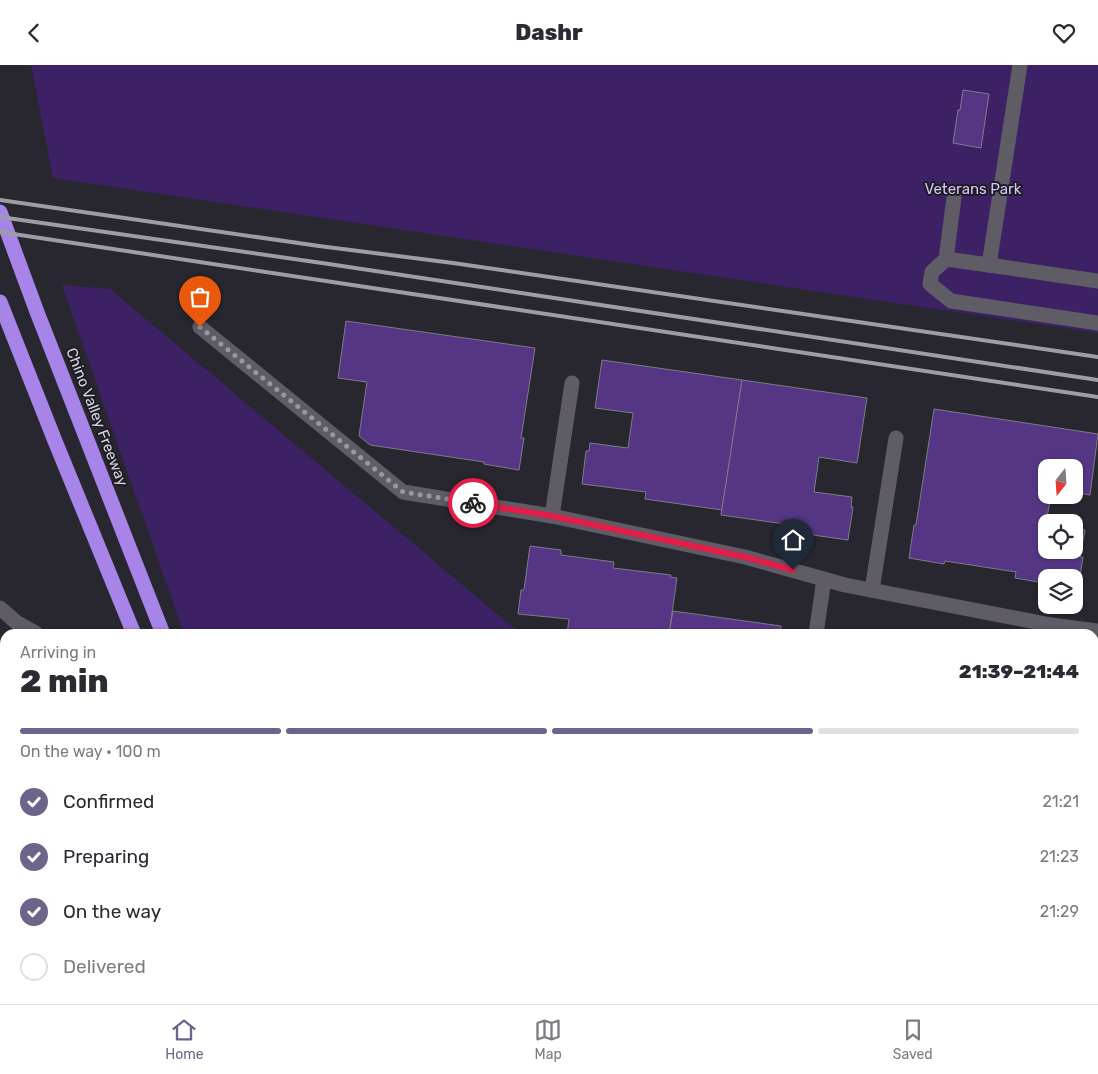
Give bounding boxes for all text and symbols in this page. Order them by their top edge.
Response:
icon: back [20,19,48,47]
text: Dashr [515,19,583,46]
icon: heart [1050,19,1078,47]
park label: Veterans Park [924,180,1022,198]
pin [179,276,221,327]
icon: bag [186,283,214,311]
street label: Chino Valley Freeway [62,345,132,489]
north arrow [1038,459,1082,504]
map controls [1038,459,1083,614]
courier [448,478,498,528]
icon: bike [459,489,487,517]
button: locate [1038,514,1083,559]
pin [772,519,814,570]
icon: home [779,526,807,554]
button: layers [1038,569,1083,614]
text: Arriving in [20,643,96,662]
text: 21:39–21:44 [959,660,1079,683]
text: 2 min [20,662,109,700]
text: On the way · 100 m [20,742,161,761]
icon: check [20,788,48,816]
text: Confirmed [63,790,154,813]
text: 21:21 [1042,792,1079,811]
icon: check [20,843,48,871]
text: Preparing [63,845,149,868]
text: 21:23 [1040,847,1079,866]
icon: check [20,898,48,926]
text: On the way [63,900,161,923]
text: 21:29 [1040,902,1079,921]
text: Delivered [63,955,146,978]
tab: Home [165,1016,204,1063]
tab: Map [534,1016,562,1063]
tab: Saved [893,1016,933,1063]

